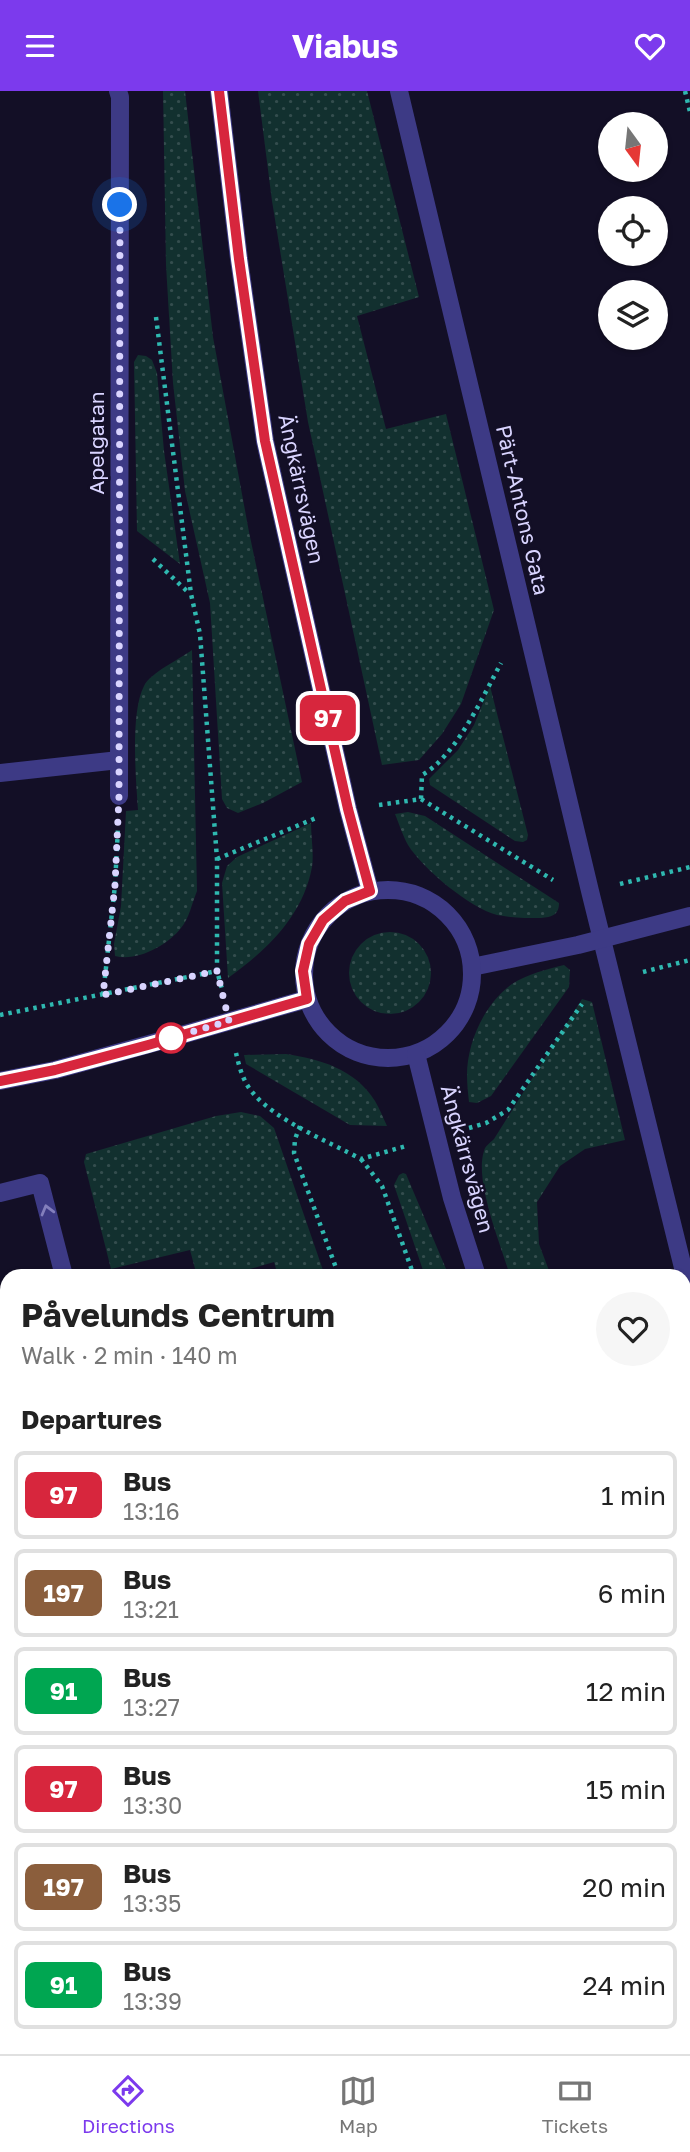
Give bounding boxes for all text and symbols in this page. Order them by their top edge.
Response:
icon: menu [21,27,59,65]
text: Viabus [292,27,398,65]
icon: heart [631,27,669,65]
north arrow [598,112,668,182]
map controls [598,112,668,350]
your location [102,187,137,222]
button: locate [598,196,668,266]
button: layers [598,280,668,350]
street label: Apelgatan [83,391,109,495]
street label: Ängkärrsvägen [273,412,331,566]
street label: Pärt-Antons Gata [491,422,555,597]
line badge: 97 [296,695,360,741]
text: 97 [314,703,342,732]
unlabelled marker [156,1023,186,1053]
street label: Ängkärrsvägen [436,1082,500,1236]
one-way arrow [41,1204,55,1216]
button: heart [596,1292,670,1366]
text: Påvelunds Centrum [21,1295,335,1334]
text: Walk · 2 min · 140 m [21,1341,238,1369]
text: Departures [21,1404,162,1435]
text: Bus [123,1466,171,1497]
text: 97 [49,1480,78,1509]
text: 1 min [601,1480,666,1511]
text: 13:16 [123,1497,180,1525]
text: Bus [123,1564,171,1595]
text: 197 [43,1578,84,1607]
text: 6 min [598,1578,666,1609]
text: 13:21 [123,1595,179,1623]
text: Bus [123,1662,171,1693]
text: 91 [50,1676,77,1705]
text: 12 min [586,1676,666,1707]
text: 13:27 [123,1693,180,1721]
text: Bus [123,1760,171,1791]
text: 97 [49,1774,78,1803]
text: 15 min [586,1774,666,1805]
text: 13:30 [123,1791,182,1819]
text: Bus [123,1858,171,1889]
text: 197 [43,1872,84,1901]
text: 20 min [582,1872,666,1903]
text: 13:35 [123,1889,181,1917]
text: Bus [123,1956,171,1987]
text: 91 [50,1970,77,1999]
text: 24 min [583,1970,666,2001]
text: 13:39 [123,1987,182,2015]
tab: Directions [82,2072,175,2137]
tab: Map [339,2072,378,2137]
tab: Tickets [542,2072,608,2137]

